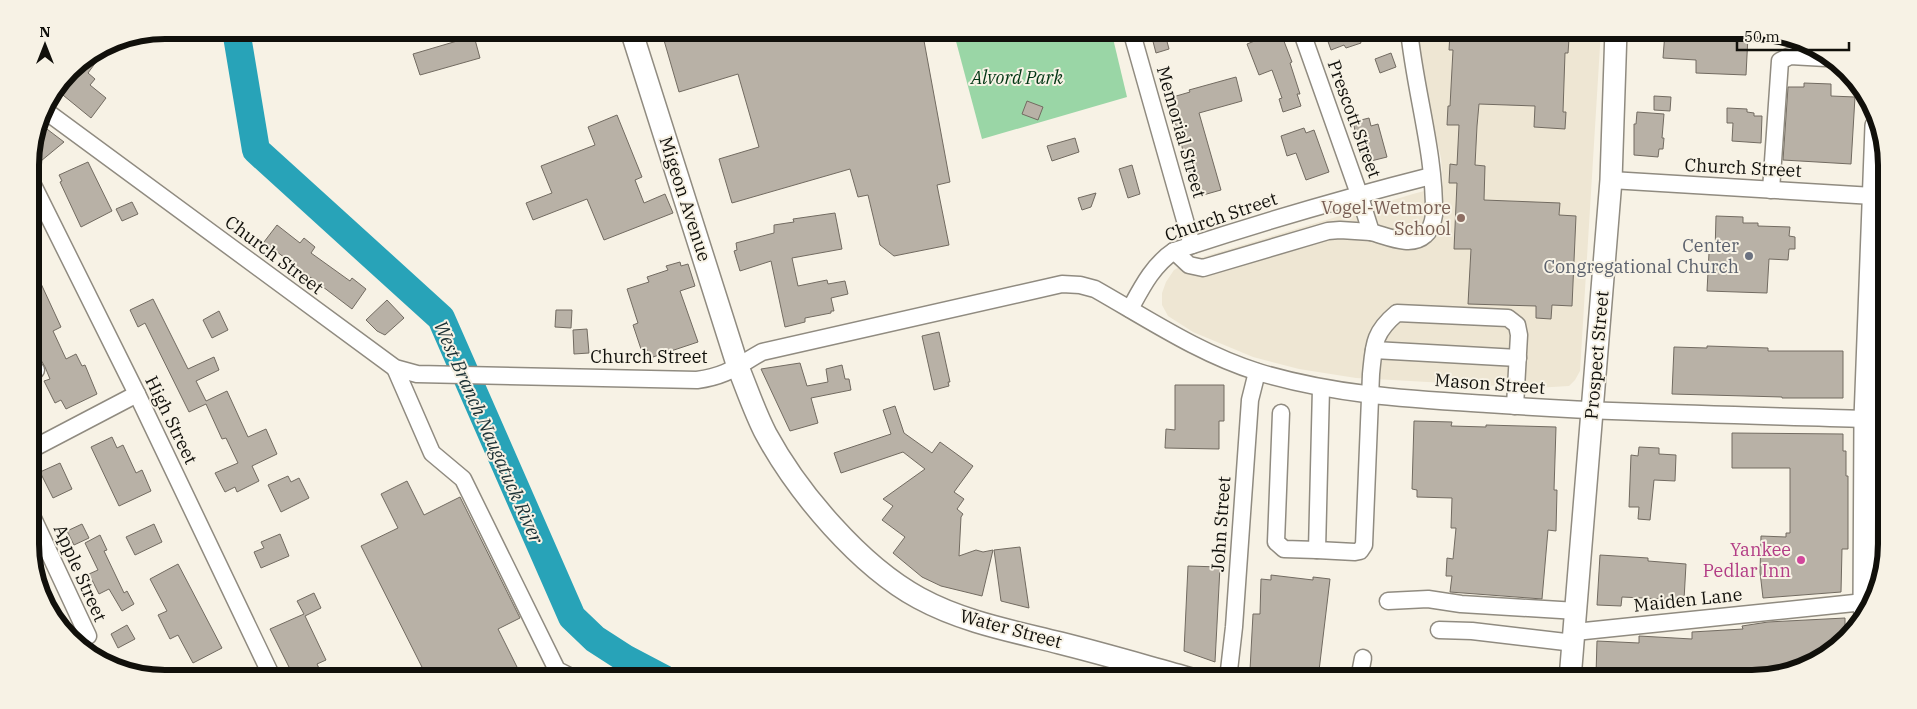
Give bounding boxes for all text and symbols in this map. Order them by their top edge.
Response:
north arrow [20,20,70,70]
scale bar [1737,20,1850,52]
text: N [39,23,51,41]
text: 50 m [1744,27,1780,46]
street label: Prescott Street [1322,57,1386,181]
street label: Memorial Street [1152,63,1211,201]
park label: Alvord Park [970,66,1063,89]
street label: Migeon Avenue [654,134,716,264]
street label: Church Street [1684,153,1802,182]
street label: Church Street [1162,187,1280,246]
place label: Vogel-Wetmore School [1321,196,1451,240]
street label: Church Street [221,210,328,299]
marker: Vogel-Wetmore School [1455,212,1467,224]
place label: Center Congregational Church [1543,234,1739,278]
marker: Center Congregational Church [1743,250,1755,262]
street label: Prospect Street [1579,290,1614,420]
water label: West Branch Naugatuck River [429,317,549,548]
street label: Church Street [590,345,708,368]
street label: Mason Street [1434,368,1546,399]
street label: High Street [140,372,203,468]
street label: John Street [1206,475,1235,572]
street label: Apple Street [49,521,112,625]
place label: Yankee Pedlar Inn [1703,538,1791,582]
marker: Yankee Pedlar Inn [1795,554,1807,566]
street label: Maiden Lane [1632,582,1743,617]
street label: Water Street [958,604,1065,653]

